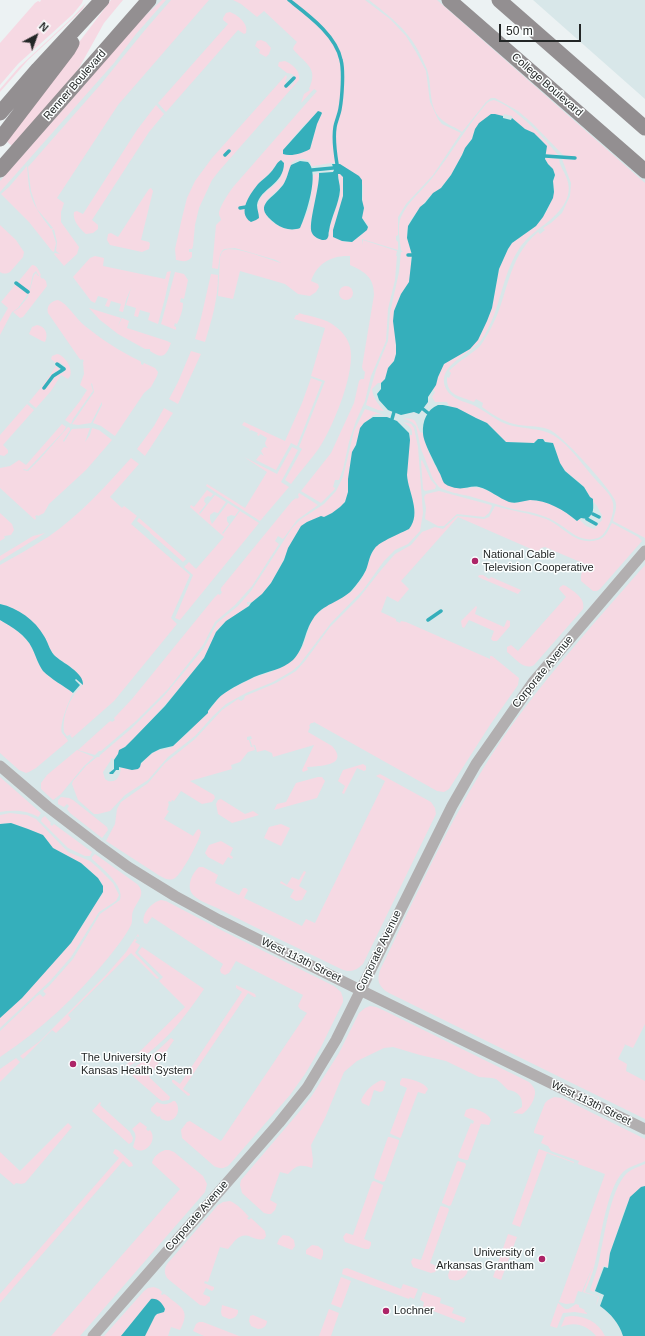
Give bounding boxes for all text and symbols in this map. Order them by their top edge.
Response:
north arrow [16,16,56,56]
scale bar [501,16,583,42]
text: N [37,20,51,34]
text: 50 m [506,24,533,38]
street label: Renner Boulevard [41,47,109,123]
street label: College Boulevard [509,51,585,119]
place label: National Cable Television Cooperative [483,548,594,574]
marker: National Cable Television Cooperative [470,556,480,566]
street label: Corporate Avenue [510,633,576,711]
street label: Corporate Avenue [354,908,404,994]
street label: West 113th Street [259,935,343,985]
place label: The University Of Kansas Health System [81,1051,192,1077]
marker: The University Of Kansas Health System [68,1059,78,1069]
street label: West 113th Street [549,1078,633,1128]
street label: Corporate Avenue [163,1178,231,1254]
place label: University of Arkansas Grantham [436,1246,534,1272]
marker: University of Arkansas Grantham [537,1254,547,1264]
place label: Lochner [394,1304,434,1318]
marker: Lochner [381,1306,391,1316]

